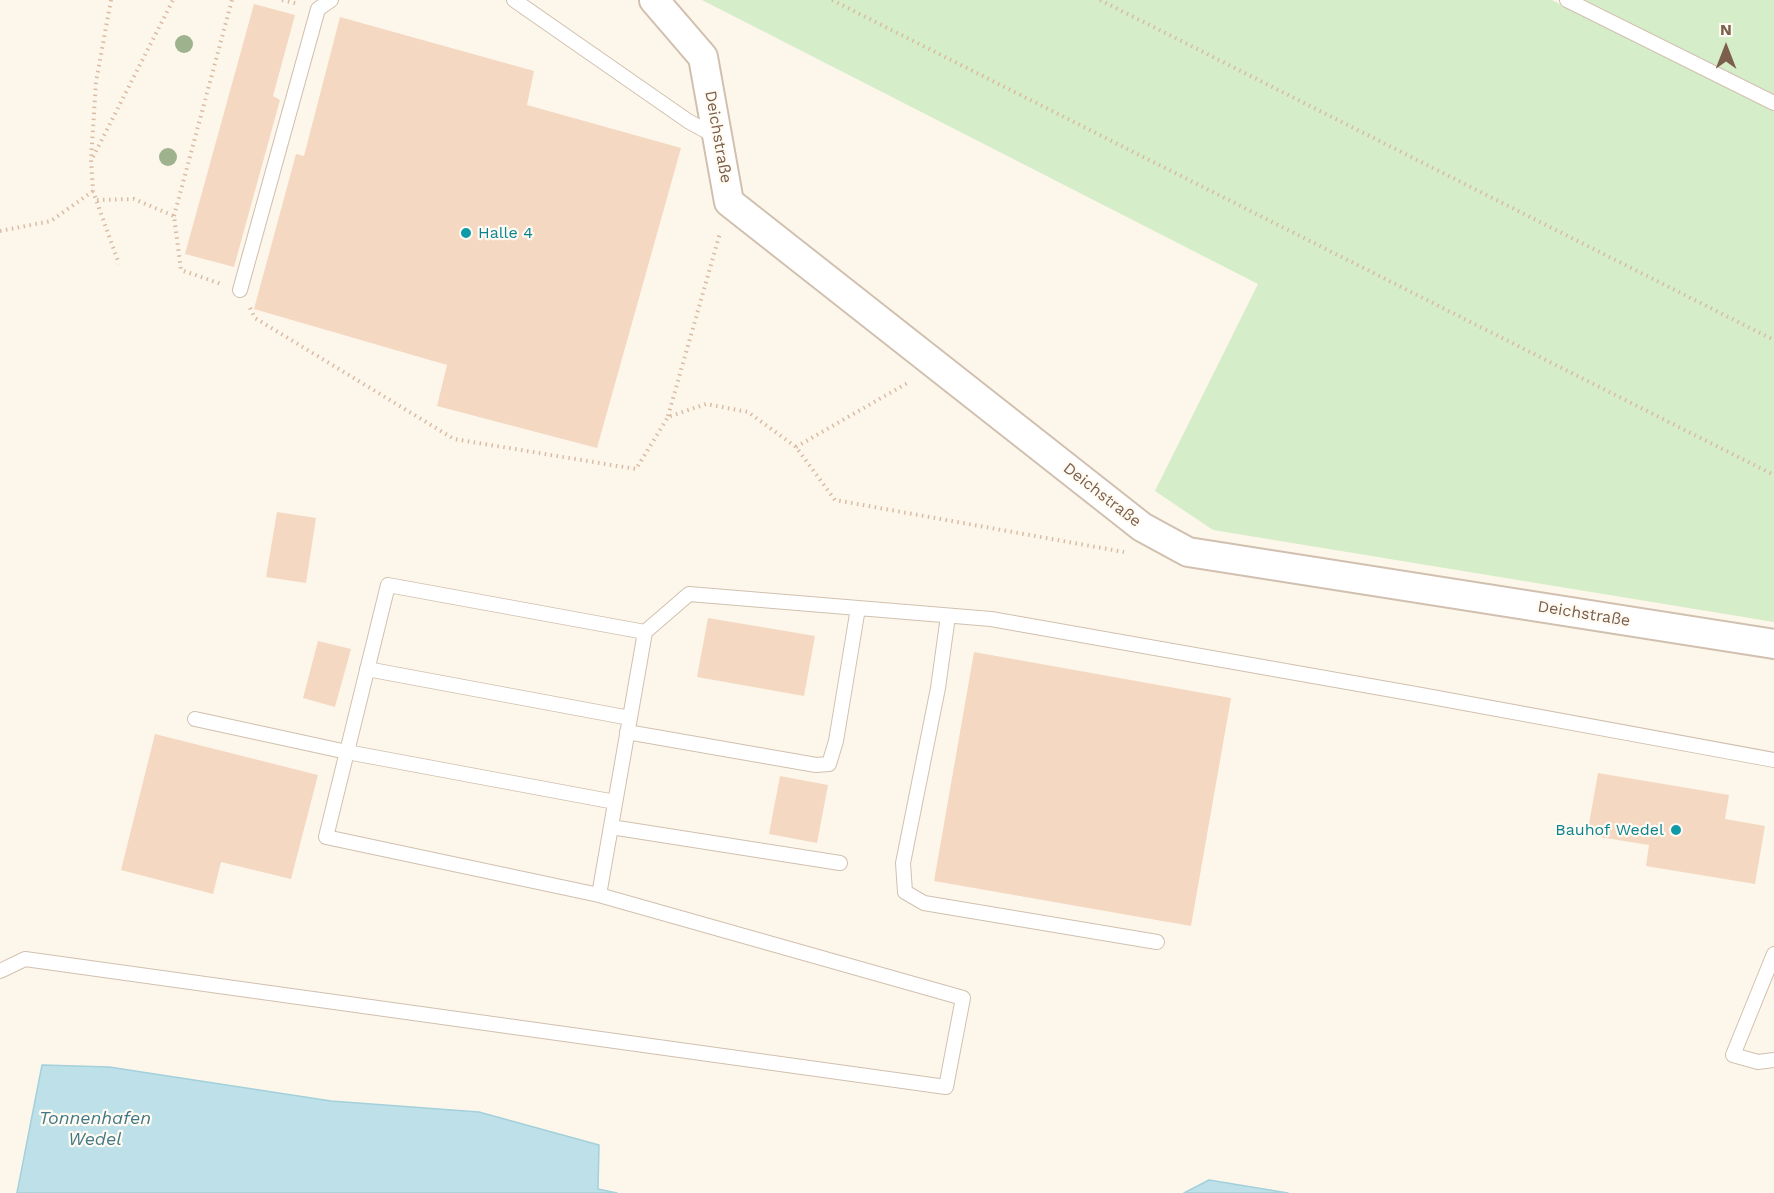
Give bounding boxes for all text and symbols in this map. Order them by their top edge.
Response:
north arrow [1696,18,1756,78]
text: N [1720,20,1732,39]
street label: Deichstraße [700,89,736,185]
place label: Halle 4 [478,223,533,243]
marker: Halle 4 [459,226,473,240]
street label: Deichstraße [1059,459,1145,531]
street label: Deichstraße [1536,597,1632,631]
place label: Bauhof Wedel [1555,820,1664,840]
marker: Bauhof Wedel [1669,823,1683,837]
water label: Tonnenhafen Wedel [39,1108,151,1150]

